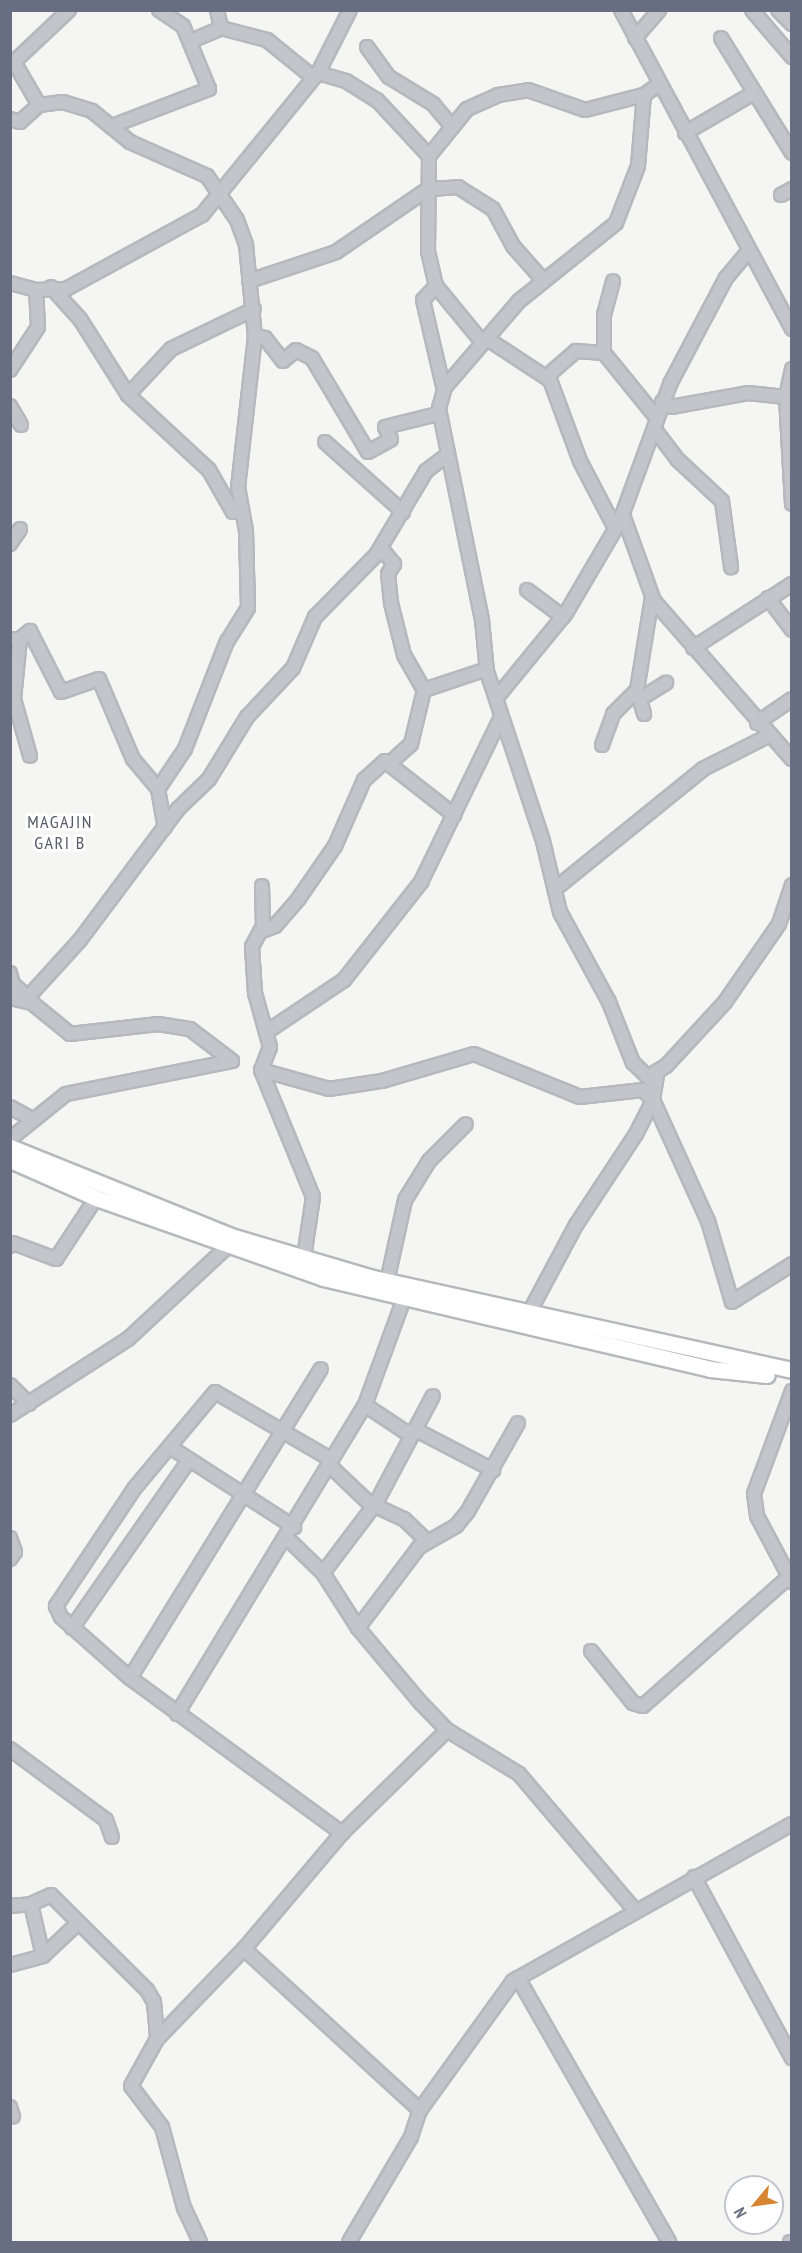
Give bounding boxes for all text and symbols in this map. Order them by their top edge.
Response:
district label: MAGAJIN GARI B [27,812,93,854]
north arrow [724,2175,784,2235]
text: N [729,2204,751,2221]

